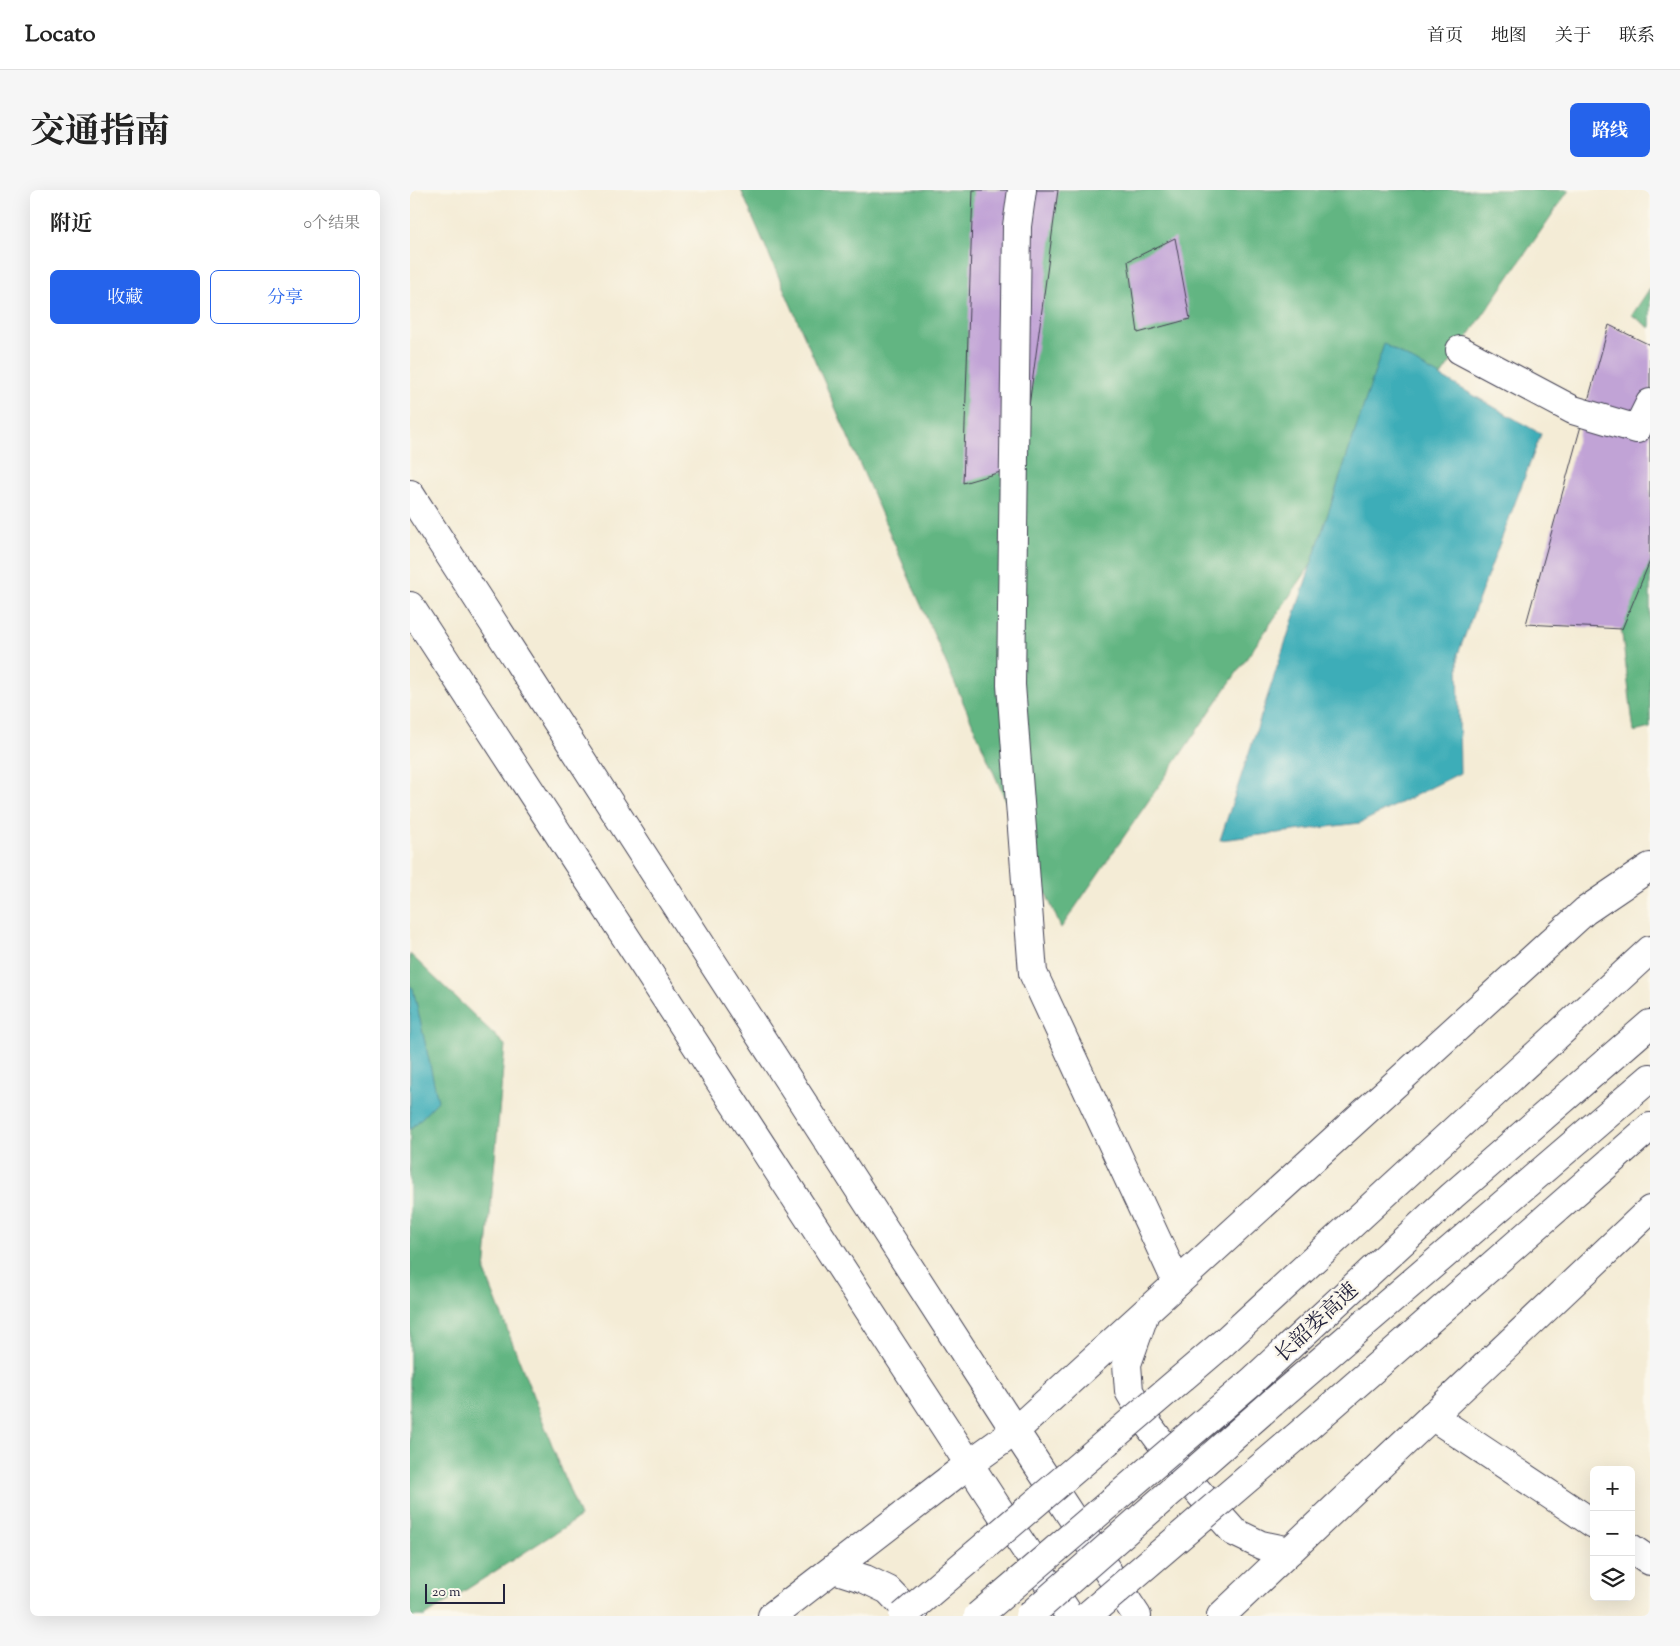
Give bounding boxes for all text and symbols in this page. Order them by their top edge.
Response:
text: Locato [25,18,96,52]
text: 首页 [1427,24,1463,50]
text: 地图 [1491,24,1527,50]
text: 关于 [1555,24,1591,50]
text: 联系 [1619,24,1655,50]
button: 路线 [1570,103,1650,157]
text: 交通指南 [30,108,170,159]
text: 附近 [50,210,92,240]
text: 0个结果 [304,213,360,236]
button: 收藏 [50,270,200,324]
button: 分享 [210,270,360,324]
street label: 长韶娄高速 [1269,1277,1366,1370]
map controls [1590,1466,1635,1601]
button: + [1590,1466,1635,1511]
button: − [1590,1511,1635,1556]
button: layers [1590,1556,1635,1601]
scale bar [425,1581,505,1604]
text: 20 m [432,1583,461,1603]

